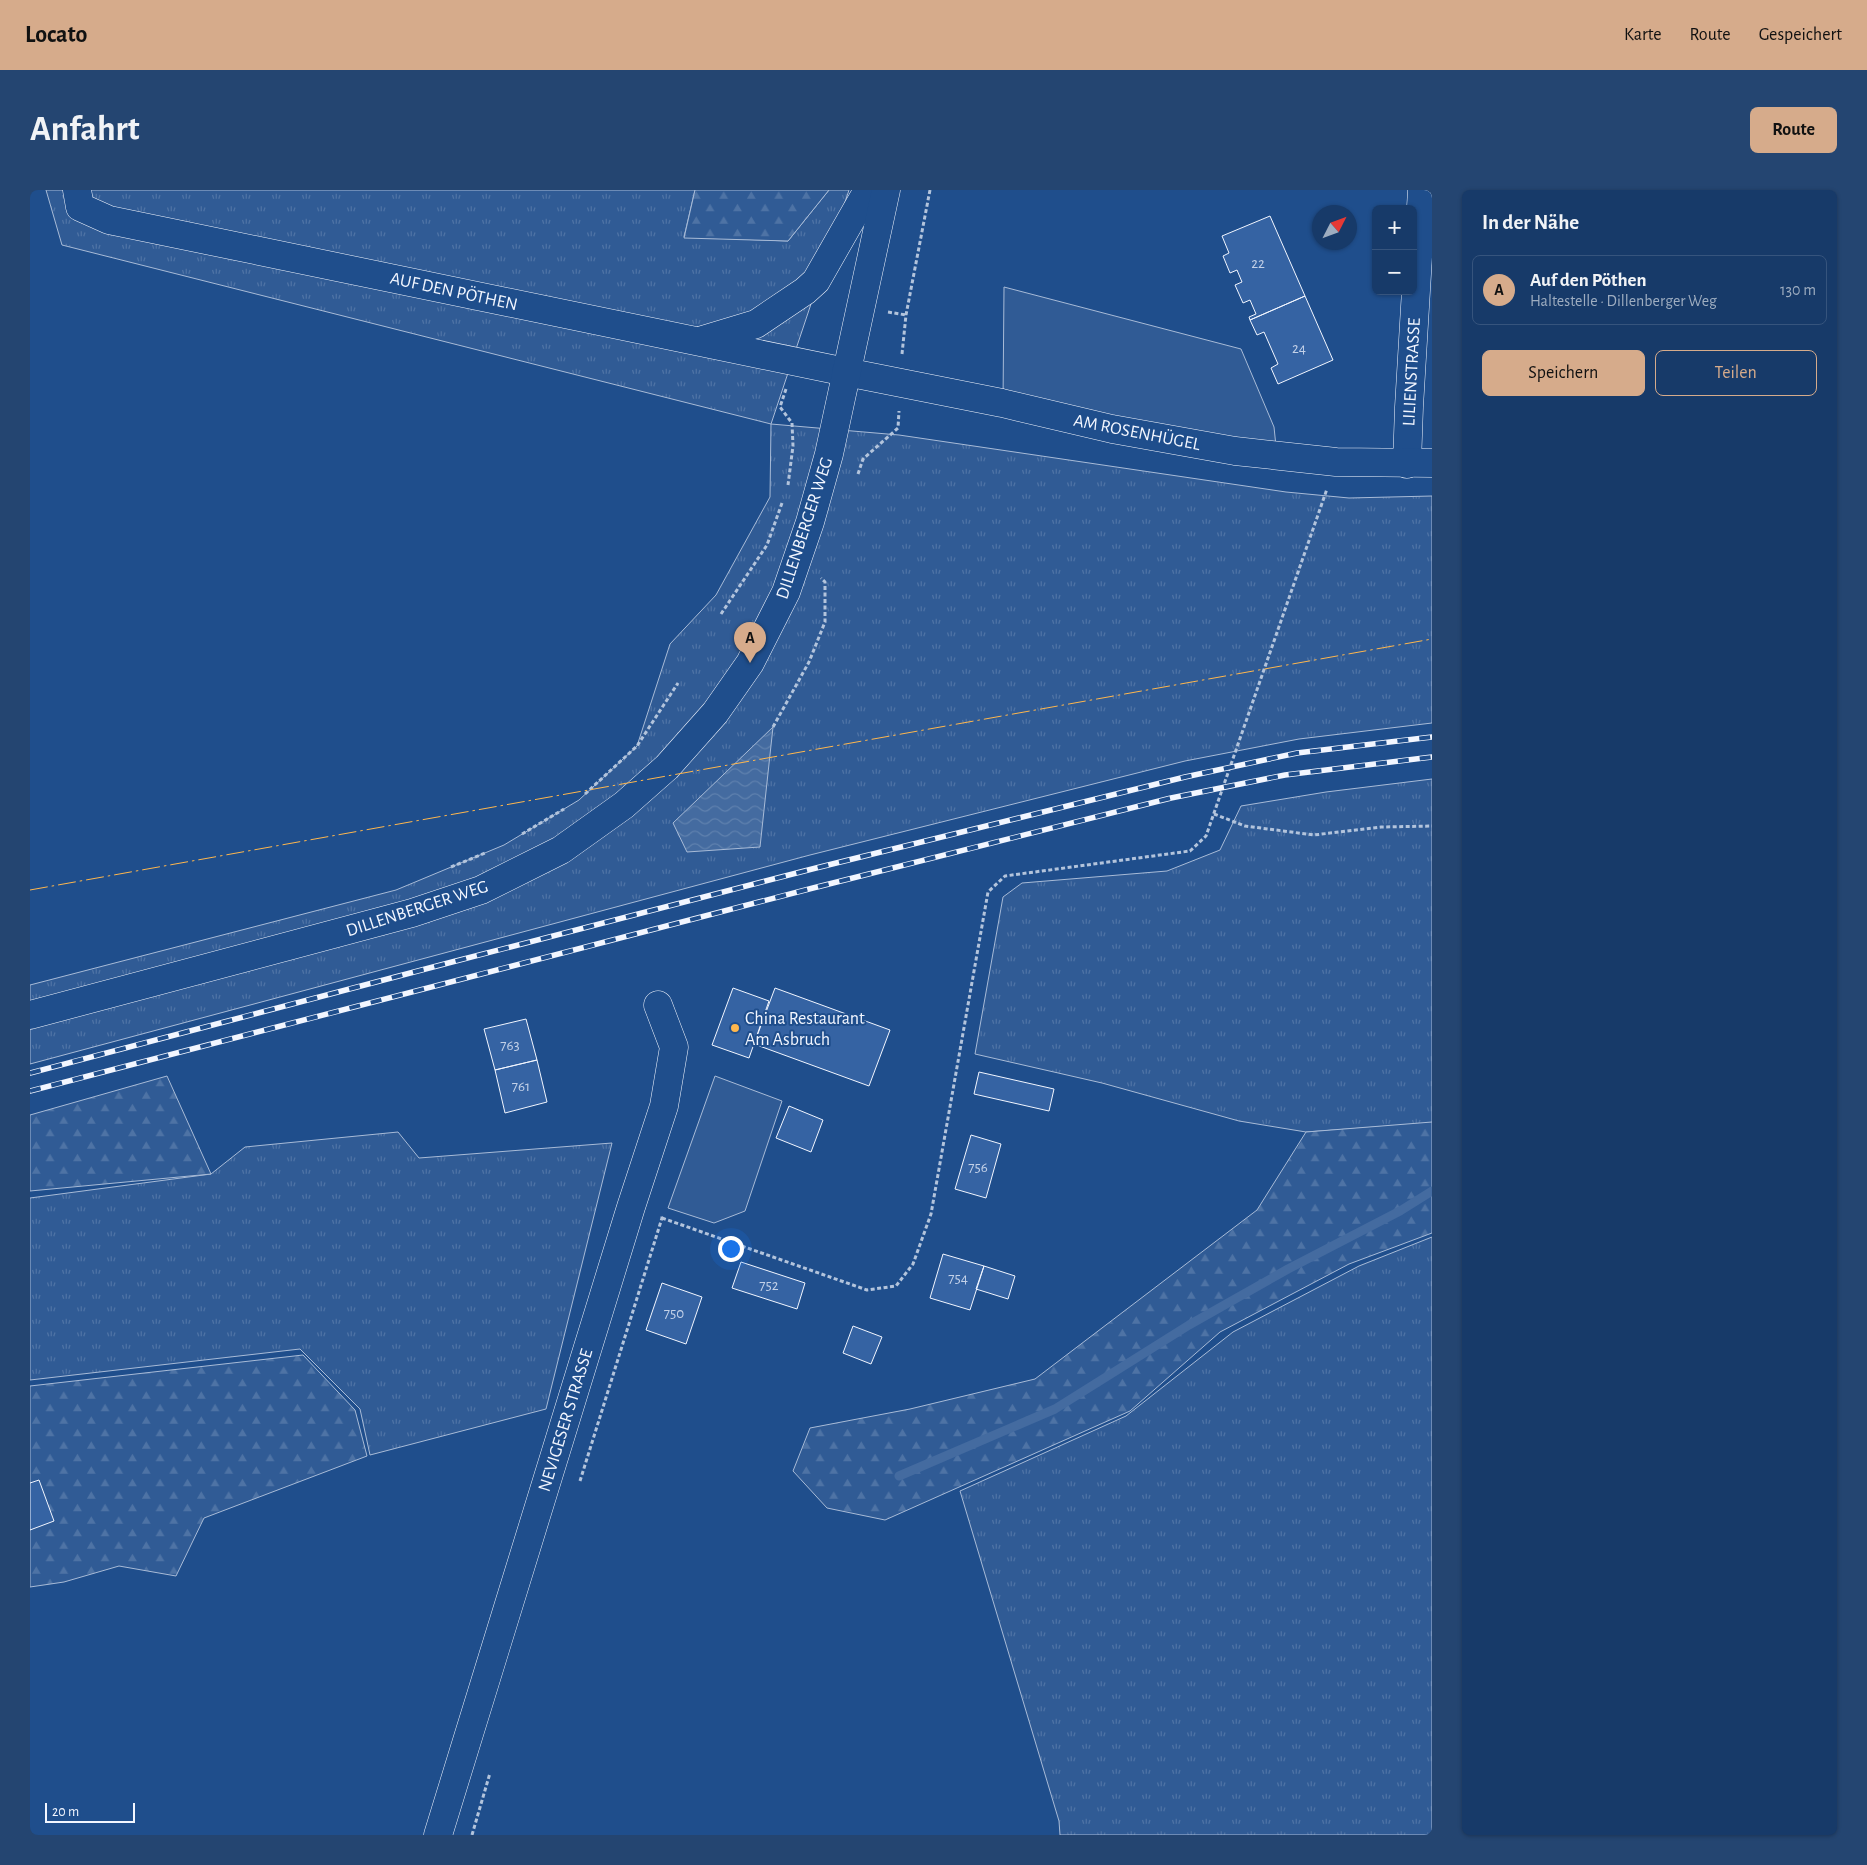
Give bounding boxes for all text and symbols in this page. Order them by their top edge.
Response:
text: Locato [25,23,87,47]
text: Karte [1624,26,1661,44]
text: Route [1689,26,1731,44]
text: Gespeichert [1759,26,1842,44]
button: Route [1750,107,1837,153]
text: Anfahrt [30,112,140,147]
north arrow [1312,205,1357,250]
map controls [1372,205,1417,295]
button: + [1372,205,1417,250]
text: In der Nähe [1482,212,1579,233]
button: − [1372,250,1417,295]
house number: 22 [1251,256,1265,271]
street label: AUF DEN PÖTHEN [388,268,520,314]
text: Auf den Pöthen [1530,271,1647,290]
text: A [1494,282,1504,298]
text: 130 m [1780,282,1816,298]
text: Haltestelle · Dillenberger Weg [1530,293,1717,309]
street label: LILIENSTRASSE [1400,317,1424,427]
house number: 24 [1292,341,1306,356]
button: Speichern [1482,350,1645,396]
button: Teilen [1655,350,1817,396]
street label: AM ROSENHÜGEL [1072,410,1203,454]
street label: DILLENBERGER WEG [773,455,836,602]
pin: A [734,622,766,663]
street label: DILLENBERGER WEG [344,877,491,940]
place label: China Restaurant Am Asbruch [745,1010,865,1049]
marker: China Restaurant Am Asbruch [729,1022,741,1034]
house number: 763 [500,1038,520,1053]
house number: 761 [512,1079,530,1094]
house number: 756 [968,1160,988,1175]
your location [718,1236,744,1262]
house number: 754 [948,1271,968,1286]
house number: 752 [759,1278,779,1293]
house number: 750 [664,1306,684,1321]
street label: NEVIGESER STRASSE [536,1346,596,1494]
scale bar [45,1800,135,1823]
text: 20 m [52,1805,79,1819]

